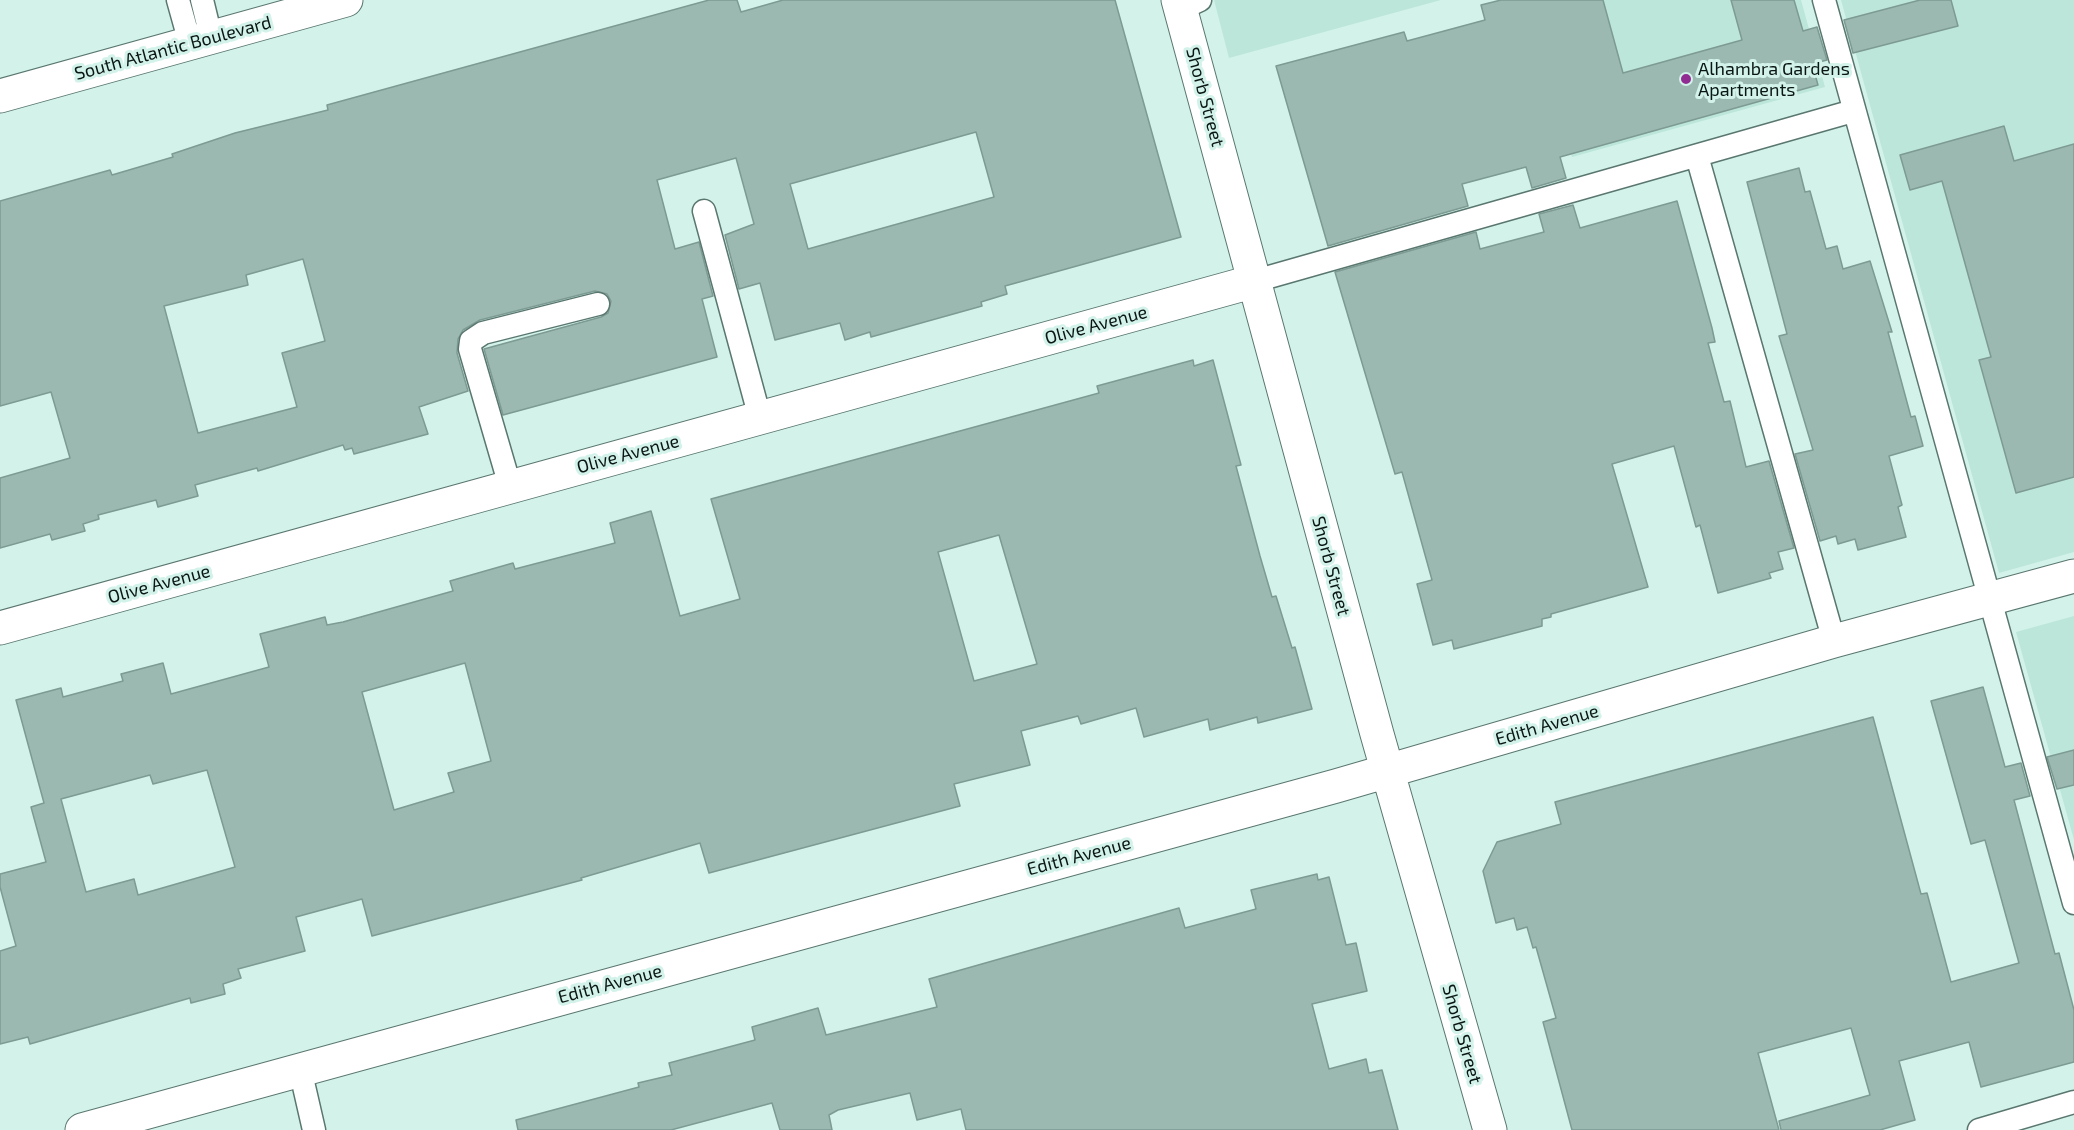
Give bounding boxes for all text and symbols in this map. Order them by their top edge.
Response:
street label: South Atlantic Boulevard [72,11,274,85]
street label: Shorb Street [1181,45,1229,149]
place label: Alhambra Gardens Apartments [1698,58,1850,100]
marker: Alhambra Gardens Apartments [1679,72,1693,86]
street label: Olive Avenue [1042,301,1150,349]
street label: Olive Avenue [574,430,682,478]
street label: Shorb Street [1307,514,1355,618]
street label: Olive Avenue [105,560,213,608]
street label: Edith Avenue [1493,700,1601,750]
street label: Edith Avenue [1025,832,1133,880]
street label: Edith Avenue [556,960,664,1008]
street label: Shorb Street [1438,982,1486,1086]

